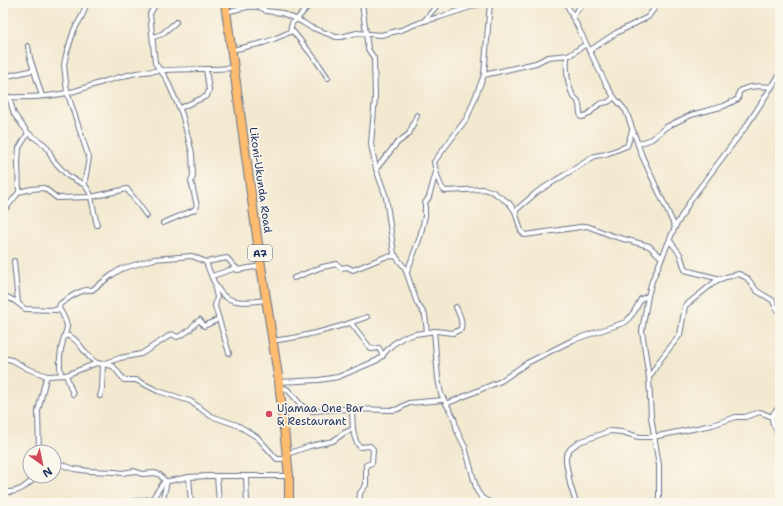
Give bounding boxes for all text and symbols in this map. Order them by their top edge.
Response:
street label: Likoni-Ukunda Road [246,126,275,234]
road number: A7 [248,245,272,261]
place label: Ujamaa One Bar & Restaurant [277,401,364,429]
marker: Ujamaa One Bar & Restaurant [264,409,274,419]
north arrow [22,444,62,484]
text: N [39,463,55,481]

